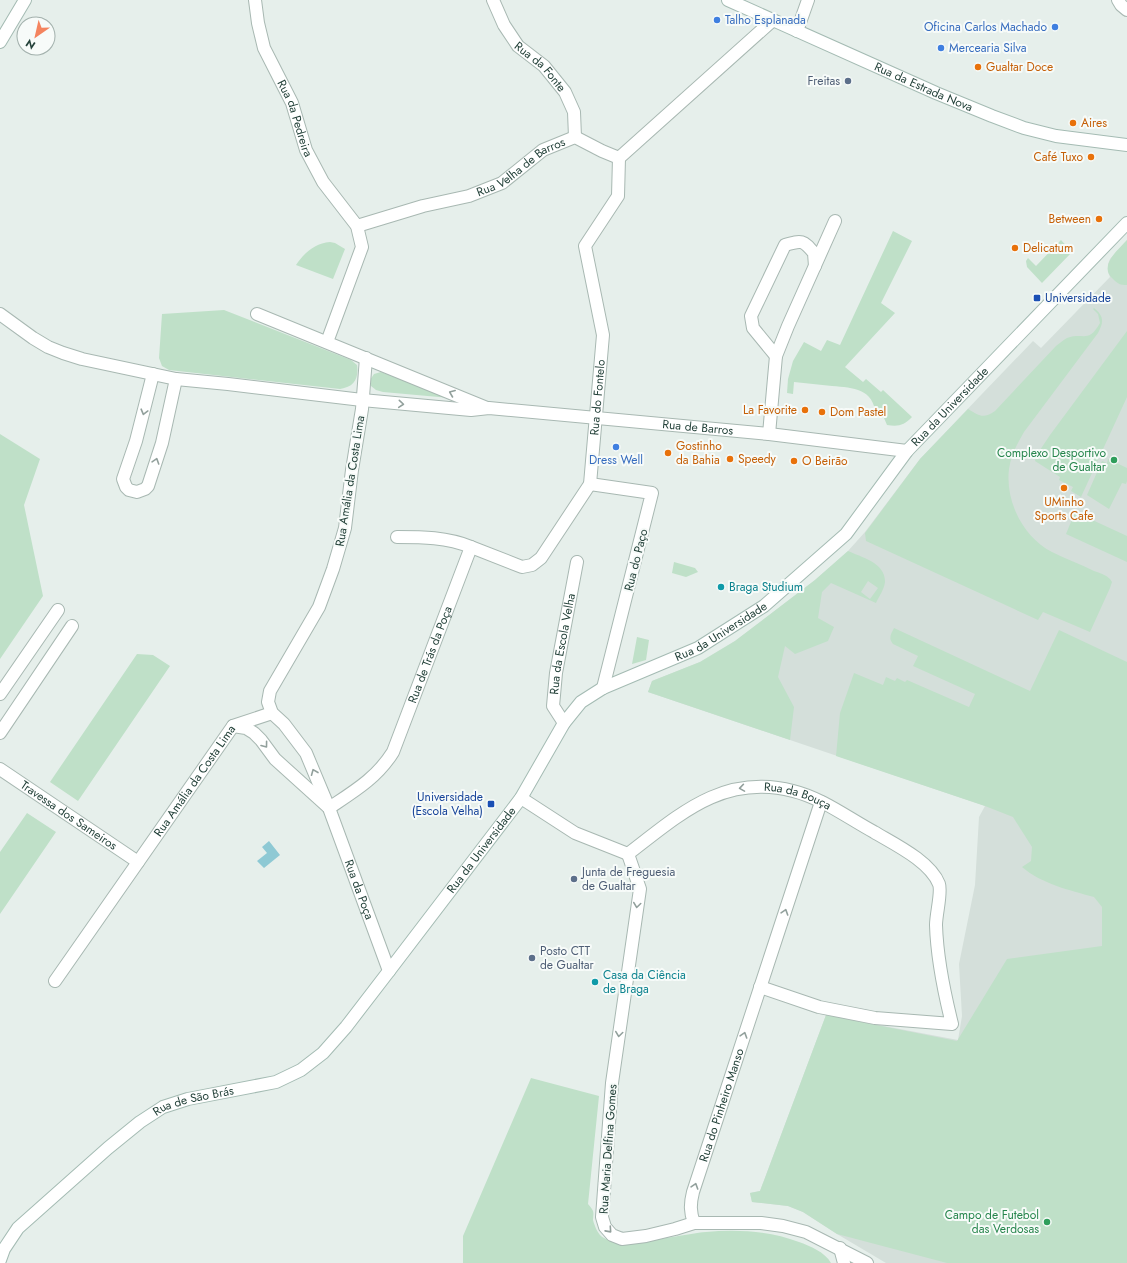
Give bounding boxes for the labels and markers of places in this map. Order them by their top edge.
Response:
place label: Talho Esplanada [725,11,806,29]
marker: Talho Esplanada [712,15,722,25]
place label: Oficina Carlos Machado [924,18,1047,36]
marker: Oficina Carlos Machado [1050,22,1060,32]
place label: Mercearia Silva [949,39,1027,57]
marker: Mercearia Silva [936,43,946,53]
place label: Gualtar Doce [986,58,1053,76]
marker: Gualtar Doce [973,62,983,72]
place label: Freitas [808,72,840,90]
marker: Freitas [843,76,853,86]
place label: Aires [1081,114,1107,132]
marker: Aires [1068,118,1078,128]
place label: Café Tuxo [1033,148,1083,166]
marker: Café Tuxo [1086,152,1096,162]
place label: Between [1049,210,1091,228]
marker: Between [1094,214,1104,224]
place label: Delicatum [1023,239,1073,257]
marker: Delicatum [1010,243,1020,253]
place label: Universidade [1045,289,1111,307]
marker: Universidade [1032,293,1042,303]
place label: La Favorite [743,401,797,419]
place label: Dom Pastel [830,403,886,421]
marker: La Favorite [800,405,810,415]
marker: Dom Pastel [817,407,827,417]
place label: Gostinho da Bahia [676,437,722,469]
marker: Dress Well [611,442,621,452]
place label: Complexo Desportivo de Gualtar [997,444,1107,476]
marker: Gostinho da Bahia [663,448,673,458]
place label: Speedy [738,450,777,468]
place label: Dress Well [589,451,643,469]
place label: O Beirão [802,452,848,470]
marker: Speedy [725,454,735,464]
marker: Complexo Desportivo de Gualtar [1109,455,1119,465]
marker: O Beirão [789,456,799,466]
marker: UMinho Sports Cafe [1059,483,1069,493]
place label: UMinho Sports Cafe [1034,493,1094,525]
place label: Braga Studium [729,578,803,596]
marker: Braga Studium [716,582,726,592]
place label: Universidade (Escola Velha) [412,788,483,820]
marker: Universidade (Escola Velha) [486,799,496,809]
place label: Junta de Freguesia de Gualtar [580,863,676,895]
marker: Junta de Freguesia de Gualtar [569,874,579,884]
place label: Posto CTT de Gualtar [540,942,594,974]
marker: Posto CTT de Gualtar [527,953,537,963]
place label: Casa da Ciência de Braga [603,966,686,998]
marker: Casa da Ciência de Braga [590,977,600,987]
place label: Campo de Futebol das Verdosas [945,1206,1039,1238]
marker: Campo de Futebol das Verdosas [1042,1217,1052,1227]

